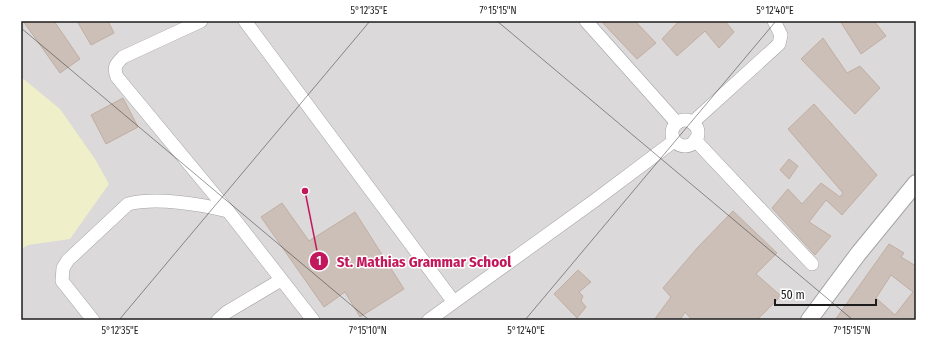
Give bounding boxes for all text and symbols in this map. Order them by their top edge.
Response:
text: 5°12'35"E [351,5,388,17]
text: 7°15'15"N [479,5,517,17]
text: 5°12'40"E [756,5,794,17]
callout: St. Mathias Grammar School [309,248,519,275]
text: St. Mathias Grammar School [337,253,512,271]
text: 1 [316,254,322,268]
scale bar [775,281,876,307]
text: 50 m [781,288,805,302]
text: 5°12'35"E [102,325,139,337]
text: 7°15'10"N [349,325,387,337]
text: 5°12'40"E [507,325,545,337]
text: 7°15'15"N [833,325,871,337]

